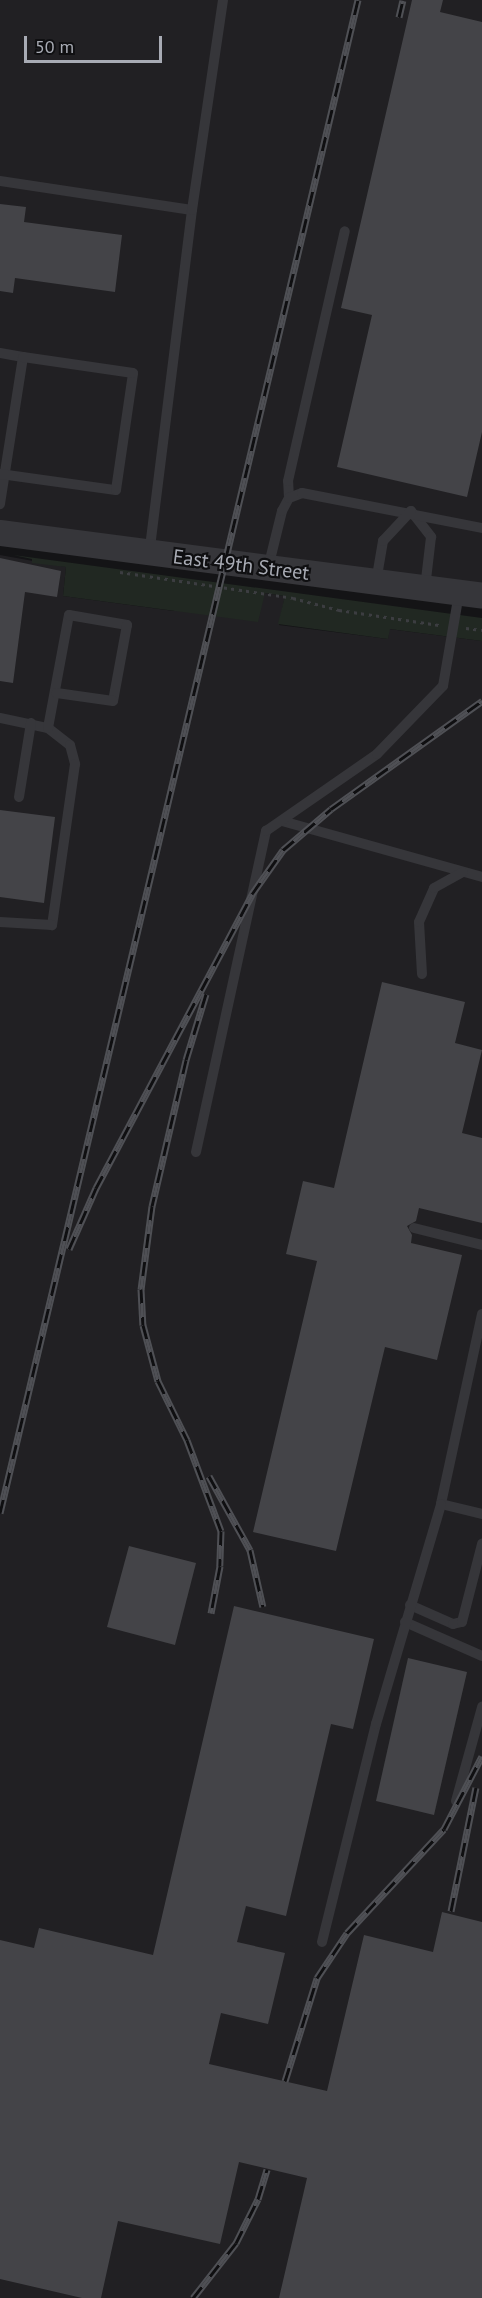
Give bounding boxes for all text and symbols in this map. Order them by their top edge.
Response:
scale bar [27,24,165,62]
text: 50 m [35,35,74,58]
street label: East 49th Street [171,545,311,585]

